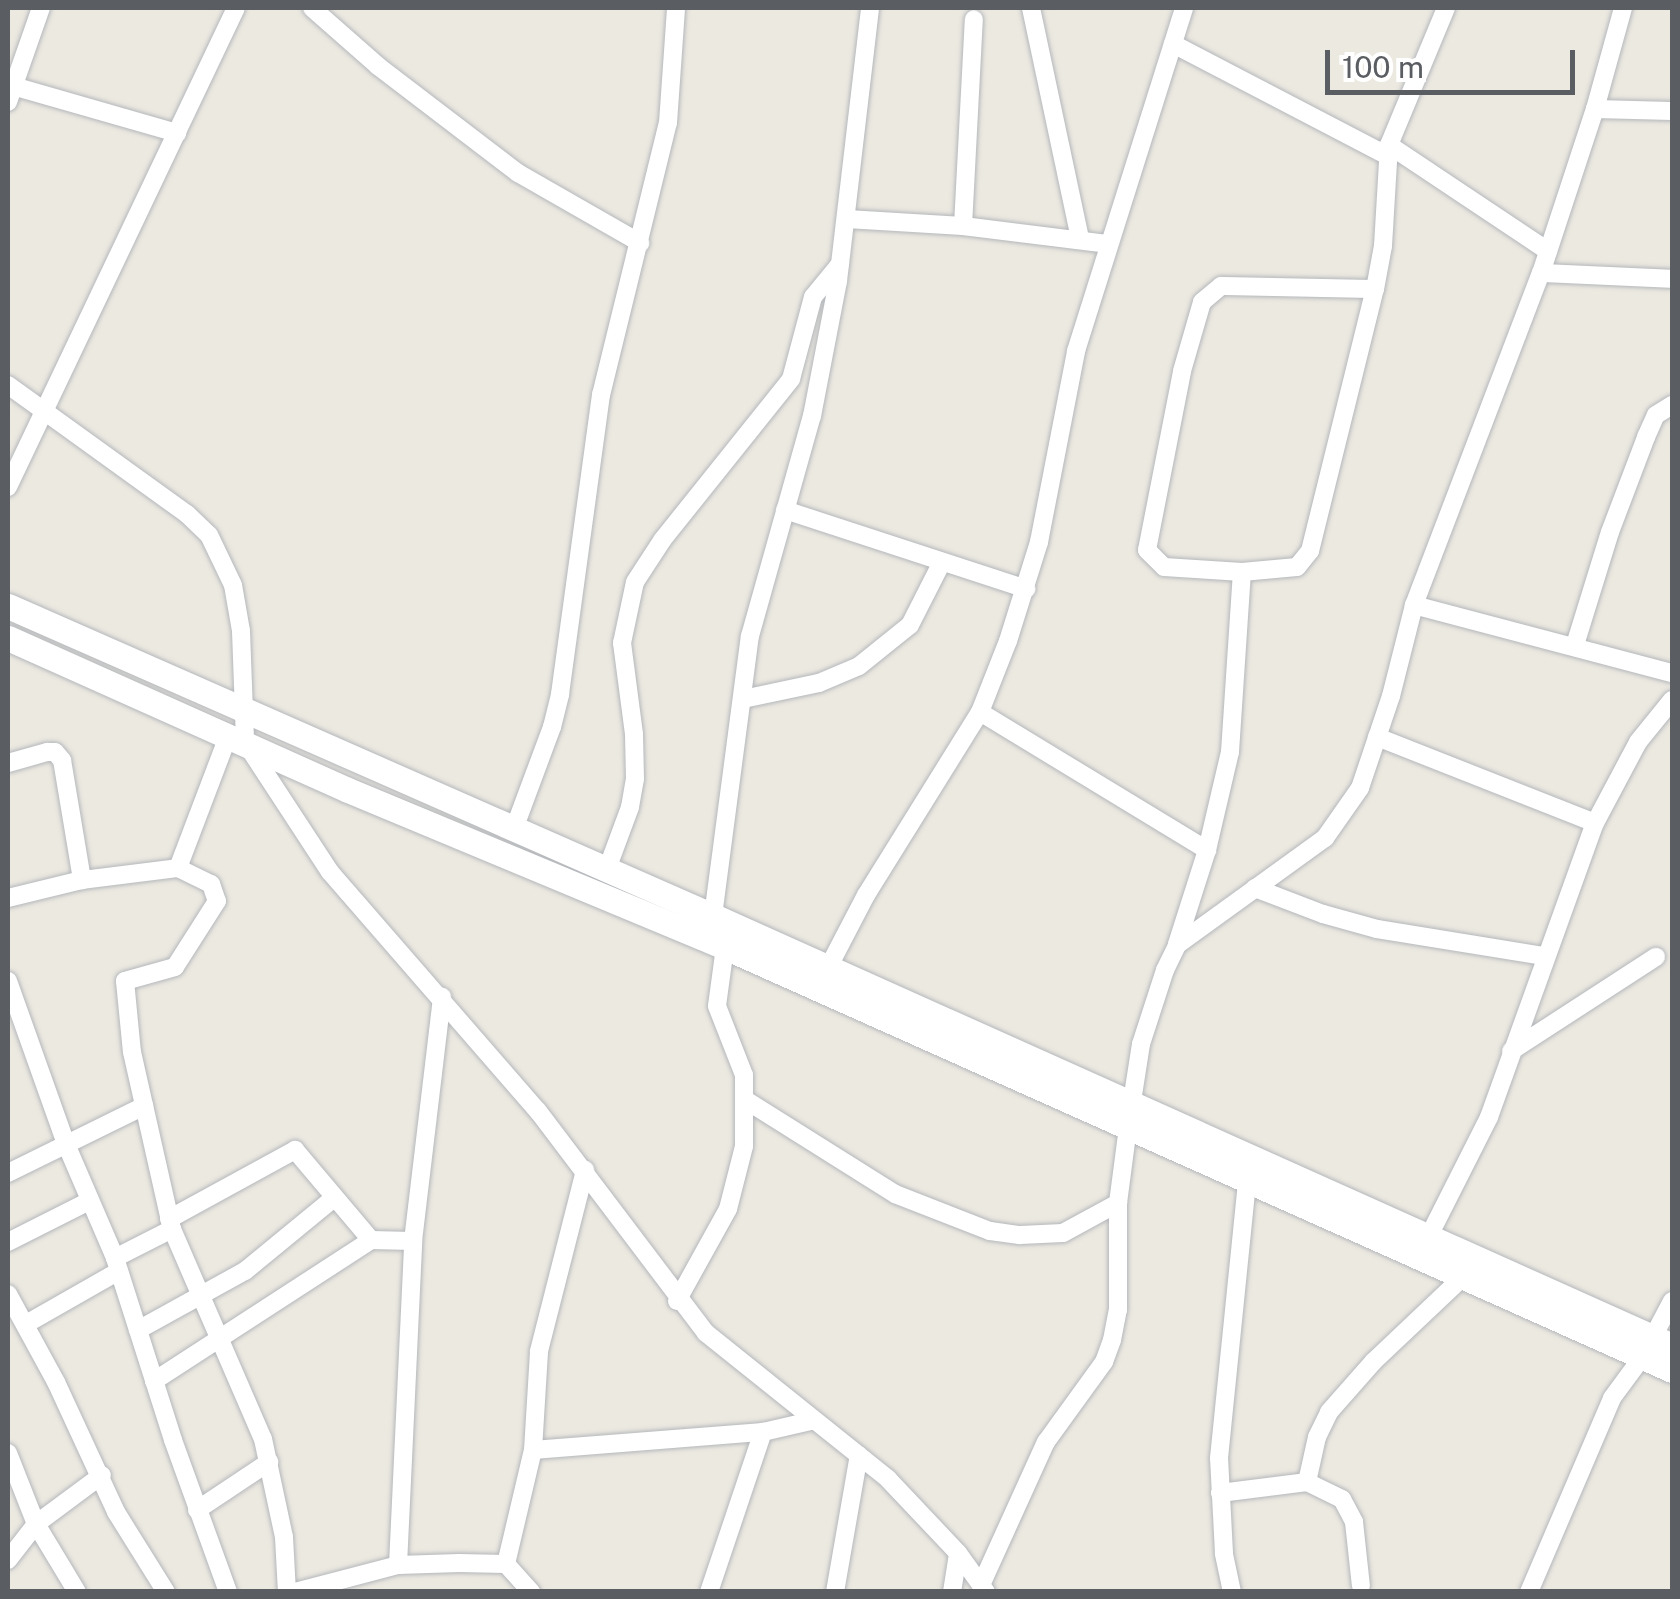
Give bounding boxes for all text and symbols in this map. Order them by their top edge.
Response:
scale bar [1330,30,1580,92]
text: 100 m [1342,49,1424,85]

